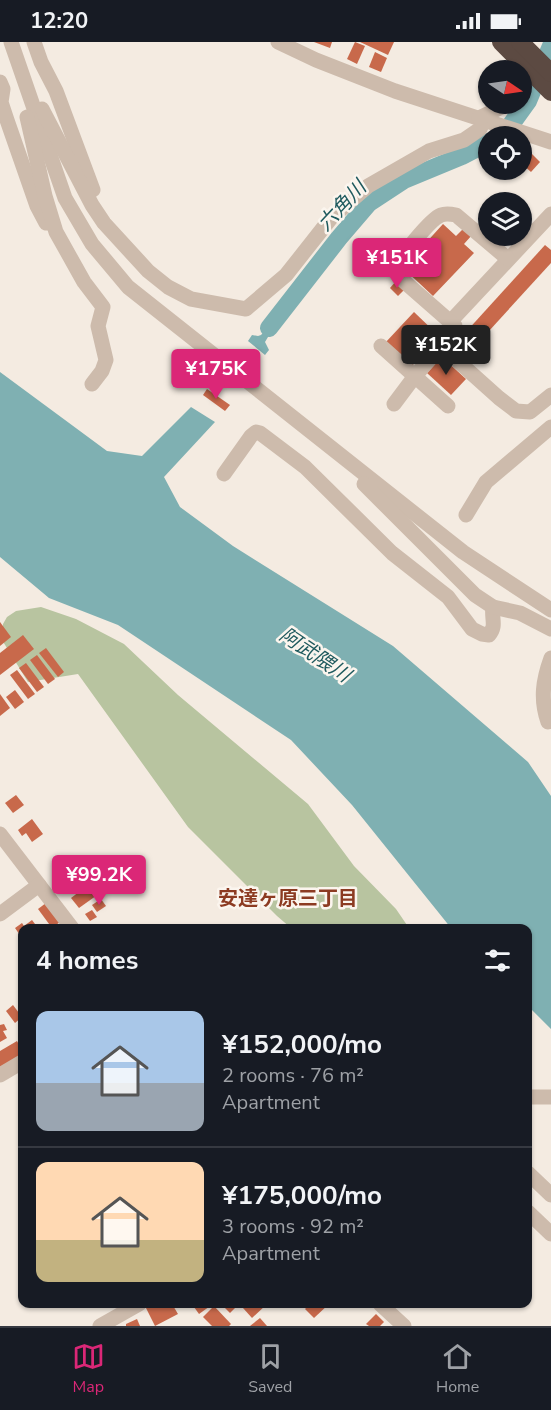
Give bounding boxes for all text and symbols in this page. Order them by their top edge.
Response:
text: 12:20 [30,6,88,36]
north arrow [478,60,532,114]
map controls [478,60,532,246]
button: locate [478,126,532,180]
water label: 六角川 [312,173,374,237]
button: layers [478,192,532,246]
pin: ¥151K [355,238,439,289]
text: ¥151K [366,244,428,271]
pin: ¥152K [404,325,488,376]
text: ¥152K [415,331,477,358]
pin: ¥175K [174,349,258,400]
text: ¥175K [185,355,247,382]
water label: 阿武隈川 [274,621,357,690]
pin: ¥99.2K [50,855,148,906]
text: ¥99.2K [66,861,132,888]
district label: 安達ヶ原三丁目 [218,885,358,912]
text: 4 homes [36,943,138,978]
icon: filters [481,944,514,977]
text: ¥152,000/mo [222,1027,382,1062]
icon: home [84,1035,156,1107]
text: 2 rooms · 76 m² [222,1062,364,1089]
text: Apartment [222,1089,320,1116]
text: ¥175,000/mo [222,1178,382,1213]
icon: home [84,1186,156,1258]
text: 3 rooms · 92 m² [222,1213,364,1240]
text: Apartment [222,1240,320,1267]
tab: Map [72,1340,105,1398]
tab: Saved [248,1340,292,1398]
tab: Home [436,1340,479,1398]

